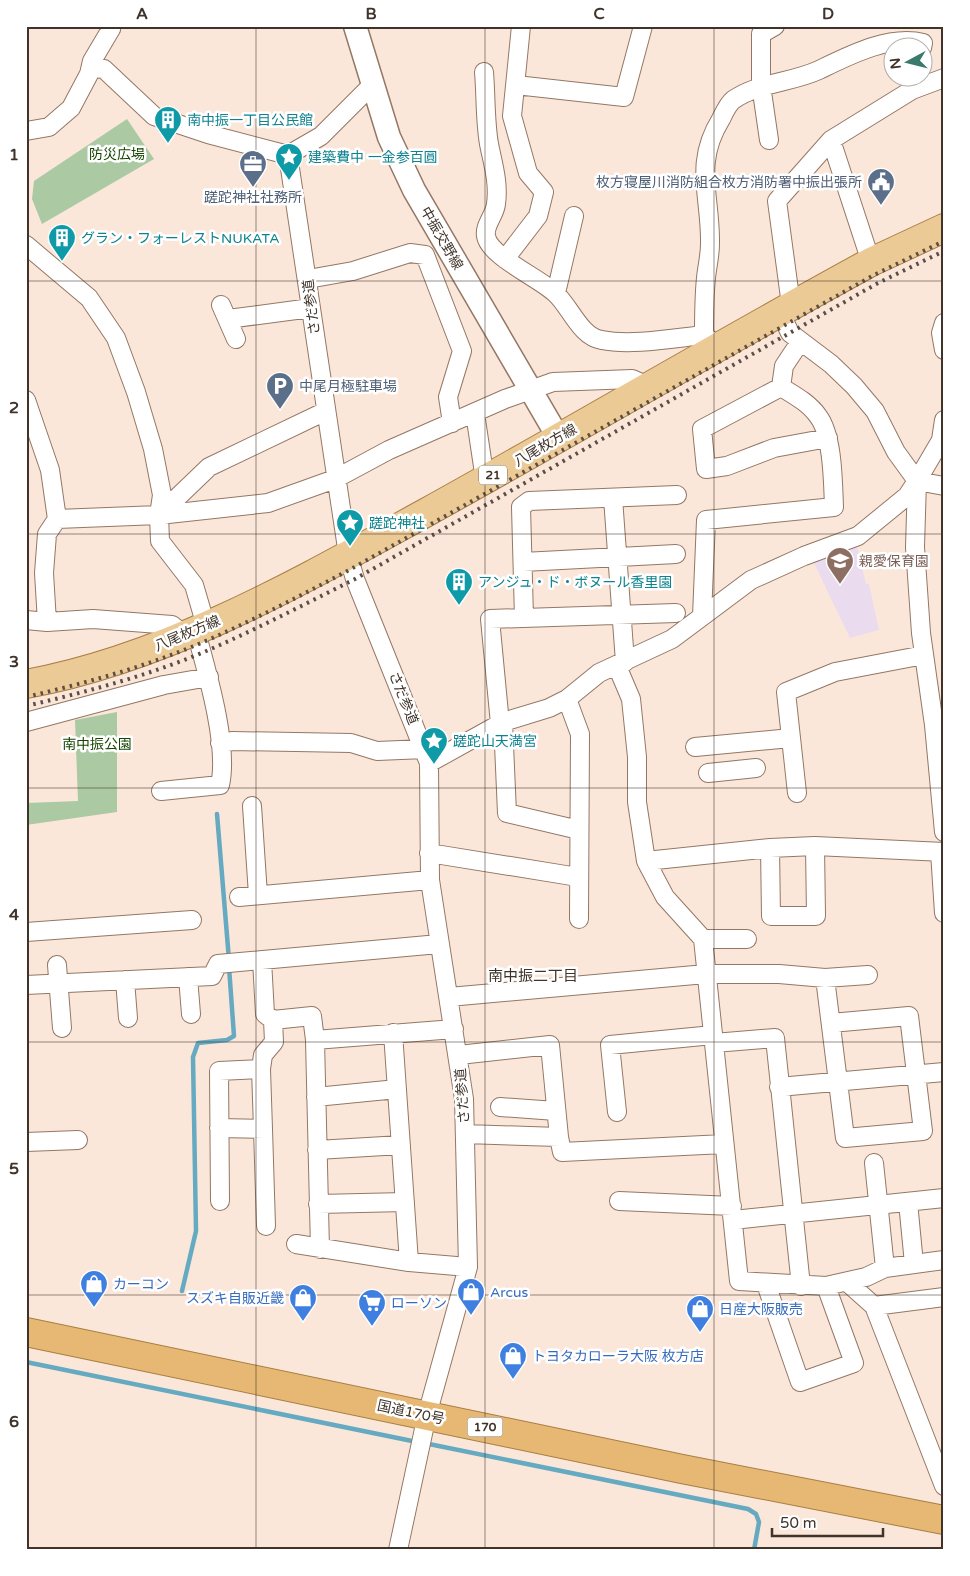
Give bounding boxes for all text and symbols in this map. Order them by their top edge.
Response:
text: A [136,4,148,24]
text: B [365,4,377,24]
text: C [593,4,605,24]
text: D [822,4,834,24]
north arrow [882,38,932,88]
text: N [886,57,905,70]
building icon: 南中振一丁目公民館 [153,105,183,144]
place label: 南中振一丁目公民館 [187,112,313,129]
place icon: 建築費中 一金参百圓 [274,142,304,181]
text: 1 [9,145,19,165]
park label: 防災広場 [89,146,145,163]
office icon: 蹉跎神社社務所 [238,149,268,188]
place label: 建築費中 一金参百圓 [308,149,438,166]
public building icon: 枚方寝屋川消防組合枚方消防署中振出張所 [866,167,896,206]
place label: 枚方寝屋川消防組合枚方消防署中振出張所 [596,174,862,191]
place label: 蹉跎神社社務所 [204,189,302,206]
street label: 中振交野線 [417,204,466,273]
building icon: グラン・フォーレストNUKATA [47,223,77,262]
place label: グラン・フォーレストNUKATA [81,230,280,247]
street label: さだ参道 [300,278,323,336]
parking icon: 中尾月極駐車場 [265,371,295,410]
place label: 中尾月極駐車場 [299,378,397,395]
text: 2 [9,398,19,418]
street label: 八尾枚方線 [511,421,580,470]
road number: 21 [479,466,507,484]
place icon: 蹉跎神社 [335,508,365,547]
place label: 蹉跎神社 [369,515,425,532]
school or university icon: 親愛保育園 [825,546,855,585]
place label: 親愛保育園 [859,553,929,570]
building icon: アンジュ・ド・ボヌール香里園 [444,567,474,606]
place label: アンジュ・ド・ボヌール香里園 [478,574,672,591]
street label: 八尾枚方線 [152,612,223,655]
text: 3 [9,652,19,672]
street label: さだ参道 [385,669,422,727]
place icon: 蹉跎山天満宮 [419,726,449,765]
place label: 蹉跎山天満宮 [453,733,537,750]
park label: 南中振公園 [62,736,132,753]
text: 4 [9,905,19,925]
district label: 南中振二丁目 [488,967,578,985]
street label: さだ参道 [452,1067,473,1124]
text: 5 [9,1159,19,1179]
shop icon: カーコン [79,1269,109,1308]
place label: カーコン [113,1276,169,1293]
shop icon: Arcus [456,1277,486,1316]
shop icon: スズキ自販近畿 [288,1283,318,1322]
place label: Arcus [490,1284,528,1301]
supermarket icon: ローソン [357,1288,387,1327]
place label: スズキ自販近畿 [186,1290,284,1307]
shop icon: 日産大阪販売 [685,1294,715,1333]
place label: ローソン [391,1295,447,1312]
place label: 日産大阪販売 [719,1301,803,1318]
shop icon: トヨタカローラ大阪 枚方店 [498,1341,528,1380]
place label: トヨタカローラ大阪 枚方店 [532,1348,704,1365]
street label: 国道170号 [376,1397,446,1428]
text: 6 [9,1412,19,1432]
road number: 170 [468,1418,502,1436]
scale bar [772,1506,884,1538]
text: 50 m [780,1514,817,1532]

